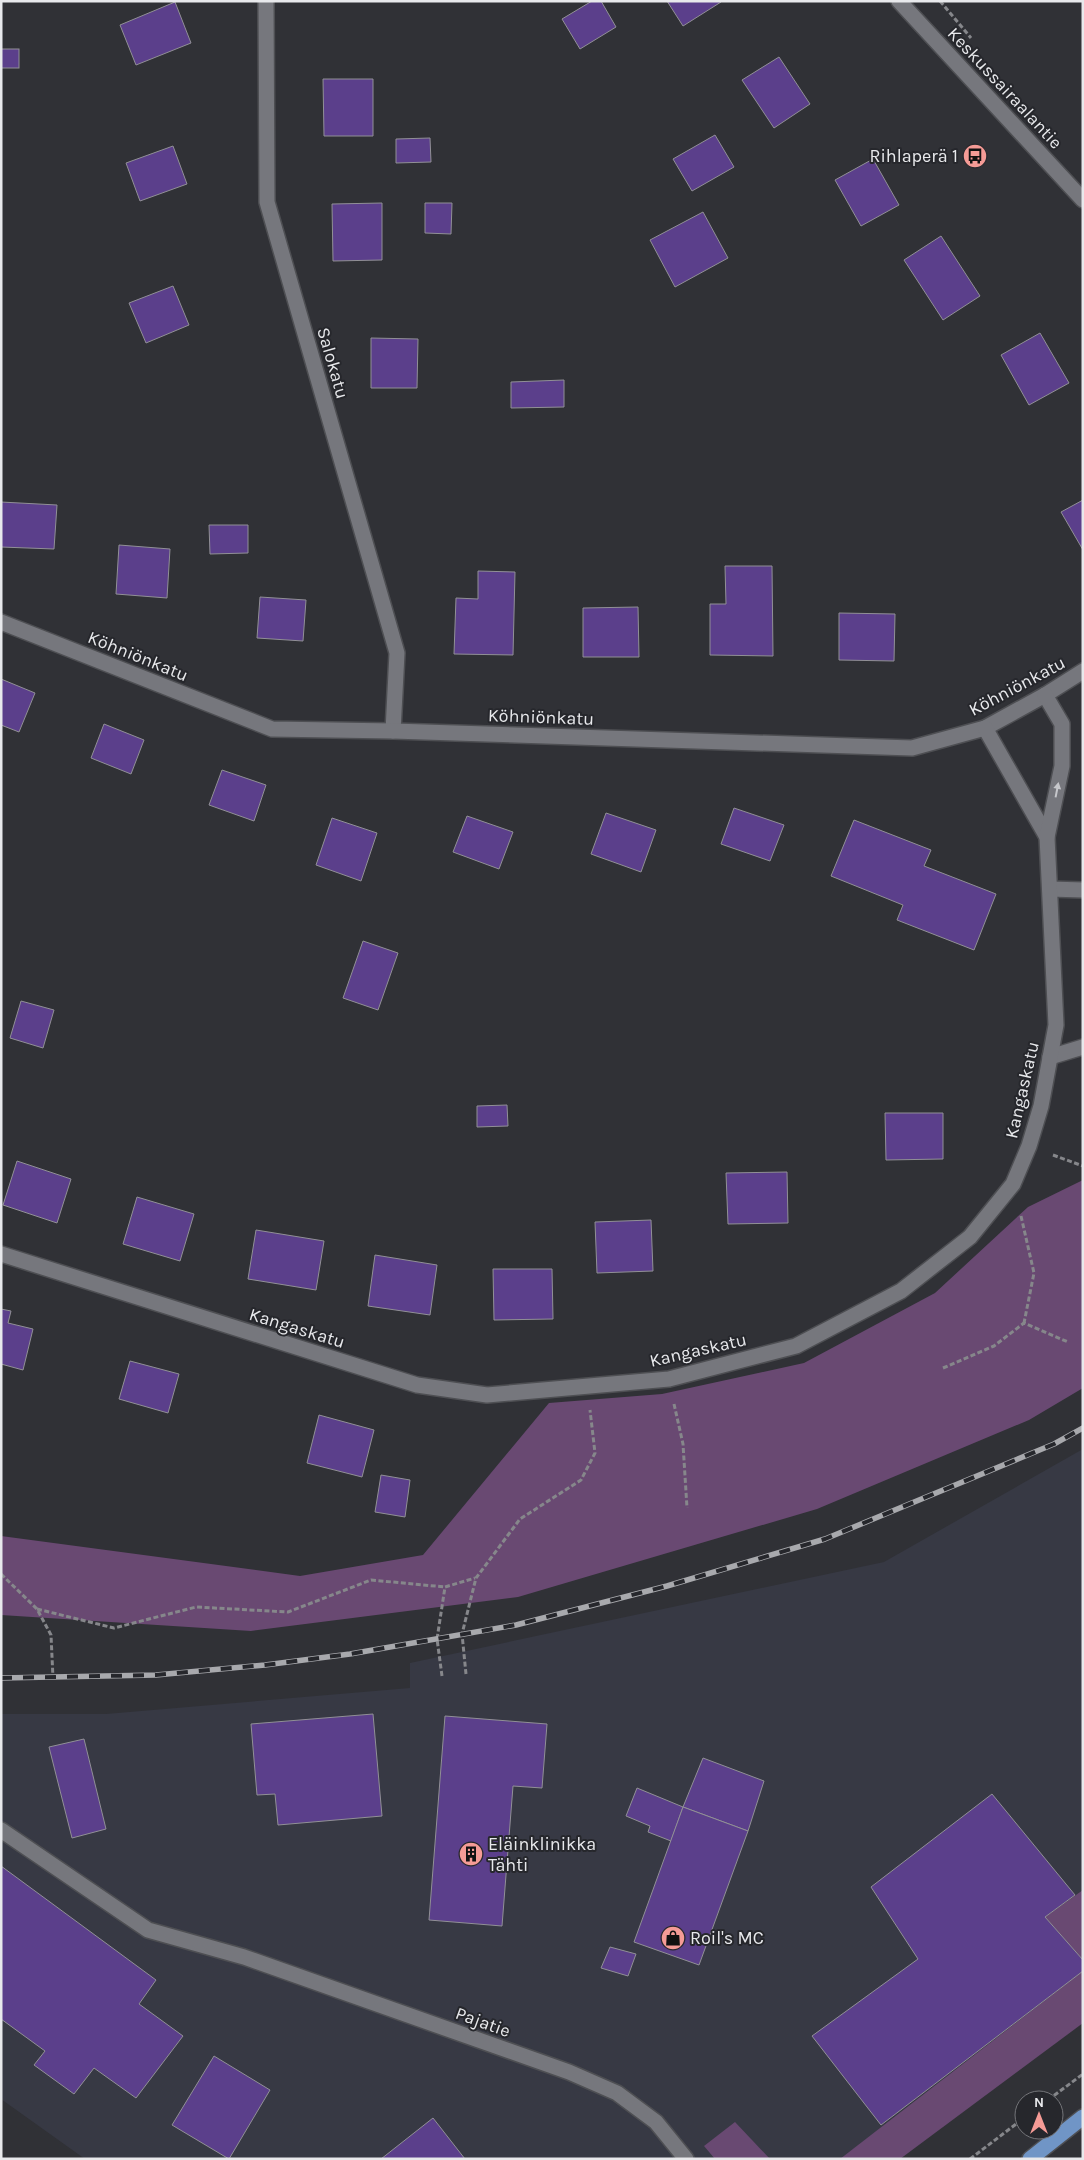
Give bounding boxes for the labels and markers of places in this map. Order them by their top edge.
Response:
bus stop icon: Rihlaperä 1 [962,143,988,169]
place label: Rihlaperä 1 [869,145,958,167]
place label: Eläinklinikka Tähti [488,1833,596,1876]
building icon: Eläinklinikka Tähti [458,1841,484,1867]
shop icon: Roil's MC [660,1925,686,1951]
place label: Roil's MC [690,1927,764,1949]

